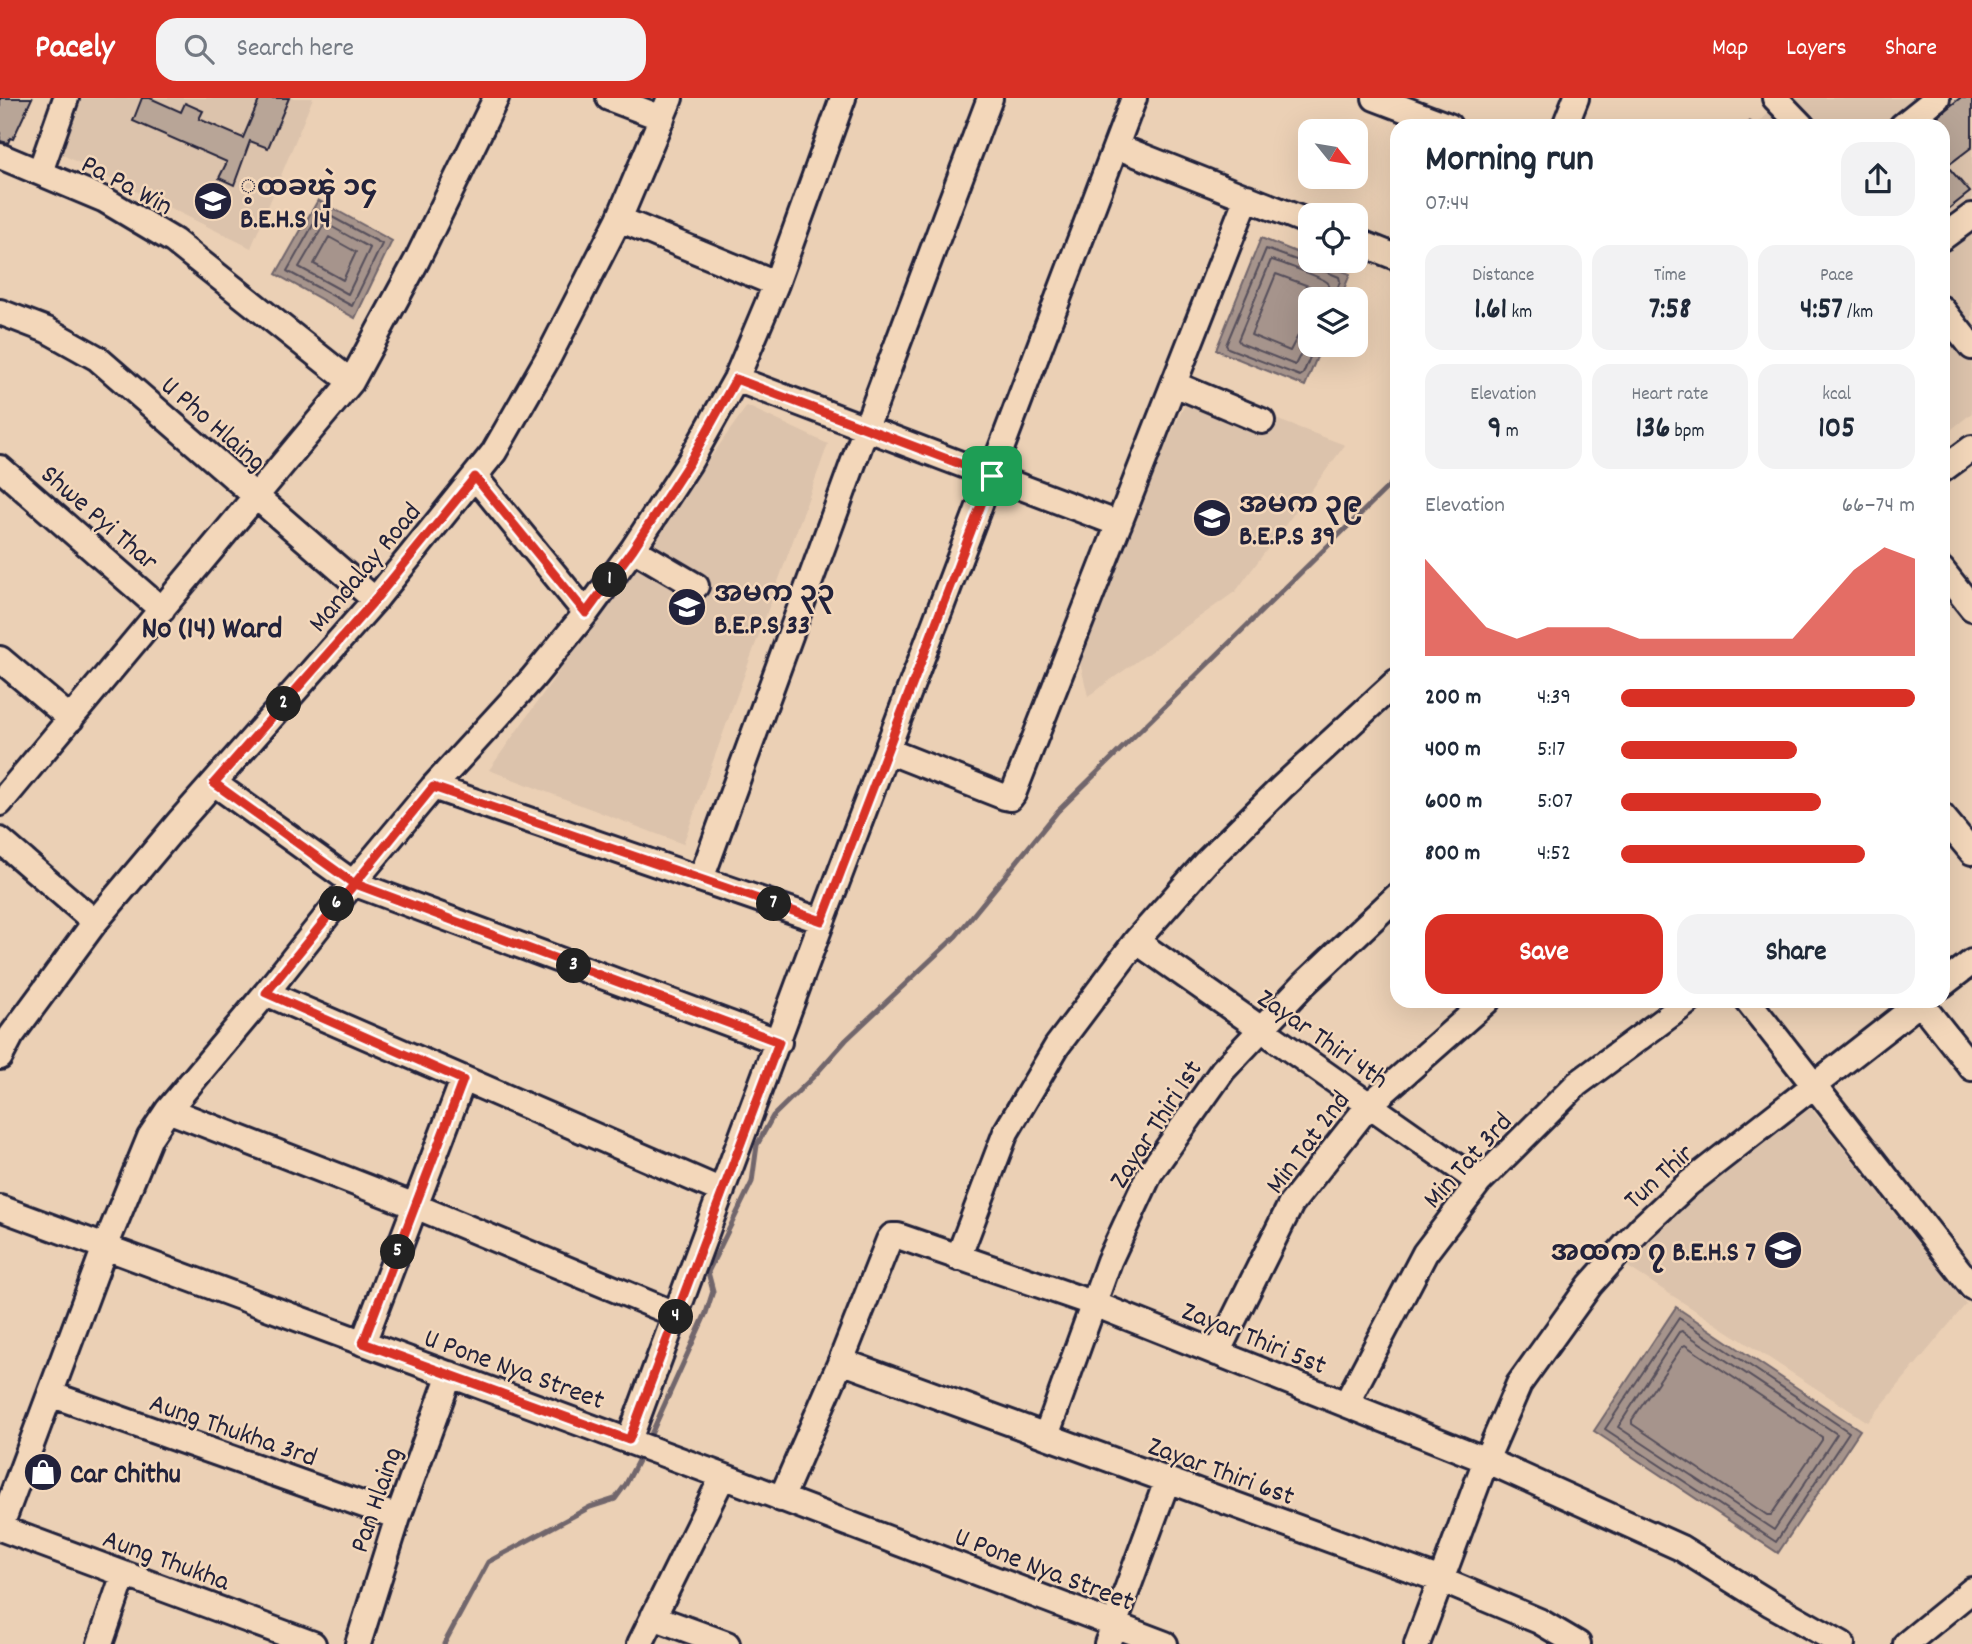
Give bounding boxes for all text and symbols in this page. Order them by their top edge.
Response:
search box [156,18,646,81]
text: Pacely [35,26,114,73]
icon: search [180,30,218,68]
text: Search here [236,31,354,68]
text: Map [1712,32,1748,66]
text: Layers [1786,32,1847,66]
text: Share [1885,32,1937,66]
north arrow [1298,119,1368,189]
map controls [1298,119,1368,357]
text: Morning run [1425,134,1594,189]
button: share [1841,142,1915,216]
street label: Pa Pa Win [73,147,179,228]
place label: ့ထခၾဲ ၁၄ B.E.H.S 14 [240,167,378,242]
school or university icon: ့ထခၾဲ ၁၄ B.E.H.S 14 [192,180,234,222]
text: 07:44 [1425,188,1469,221]
button: locate [1298,203,1368,273]
text: Distance [1472,263,1534,290]
text: Time [1654,263,1686,290]
text: Pace [1820,263,1853,290]
button: layers [1298,287,1368,357]
text: 1.61 [1474,290,1507,333]
text: 7:58 [1649,290,1691,333]
text: 4:57 [1800,290,1843,333]
text: km [1507,300,1532,327]
text: /km [1843,300,1873,327]
street label: U Pho Hlaing [150,368,273,483]
text: Elevation [1470,382,1536,409]
text: Heart rate [1632,382,1708,409]
text: kcal [1822,382,1851,409]
text: 9 [1488,409,1502,452]
text: 136 [1636,409,1670,452]
text: 105 [1818,409,1855,452]
text: m [1502,419,1519,446]
text: bpm [1670,419,1704,446]
pin [962,446,1022,506]
street label: Shwe Pyi Thar [30,457,166,583]
icon: arrive [973,457,1011,495]
place label: အမက ၃၉ B.E.P.S 39 [1239,487,1363,559]
text: Elevation [1425,490,1505,523]
text: 66–74 m [1842,490,1915,523]
street label: Mandalay Road [301,496,433,643]
school or university icon: အမက ၃၉ B.E.P.S 39 [1191,497,1233,539]
pin: 1 [592,562,628,598]
text: 1 [607,566,612,593]
place label: အမက ၃၃ B.E.P.S 33 [714,576,834,648]
school or university icon: အမက ၃၃ B.E.P.S 33 [666,586,708,628]
district label: No (14) Ward [141,608,283,654]
text: 200 m [1425,682,1481,715]
text: 4:39 [1537,682,1571,715]
pin: 2 [266,686,302,722]
text: 2 [279,690,288,717]
text: 400 m [1425,734,1481,767]
text: 5:17 [1537,734,1565,767]
text: 600 m [1425,786,1482,819]
text: 5:07 [1537,786,1573,819]
text: 800 m [1425,838,1480,871]
text: 4:52 [1537,838,1571,871]
pin: 6 [320,886,354,922]
pin: 7 [756,886,792,922]
text: 6 [332,890,341,917]
text: 7 [770,890,777,917]
button: Save [1425,914,1663,994]
button: Share [1677,914,1915,994]
pin: 3 [556,948,592,984]
text: 3 [569,952,578,979]
street label: Zayar Thiri 4th [1247,981,1395,1101]
street label: Zayar Thiri 1st [1102,1054,1215,1198]
street label: Min Tat 2nd [1258,1084,1362,1204]
street label: Min Tat 3rd [1415,1105,1524,1220]
street label: Tun Thir [1616,1136,1705,1221]
school or university icon: အထက ၇ B.E.H.S 7 [1762,1229,1804,1271]
pin: 5 [380,1234,416,1270]
place label: အထက ၇ B.E.H.S 7 [1551,1235,1756,1275]
text: 5 [393,1238,402,1265]
street label: Zayar Thiri 5st [1175,1293,1332,1388]
pin: 4 [658,1300,694,1334]
text: 4 [672,1303,679,1330]
street label: U Pone Nya Street [417,1320,609,1423]
street label: Aung Thukha 3rd [143,1385,322,1480]
street label: Zayar Thiri 6st [1141,1429,1299,1519]
street label: Pan Hlaing [342,1442,415,1559]
shop icon: Car Chithu [22,1451,64,1493]
place label: Car Chithu [70,1457,181,1497]
street label: U Pone Nya Street [948,1519,1139,1624]
street label: Aung Thukha [96,1521,235,1604]

